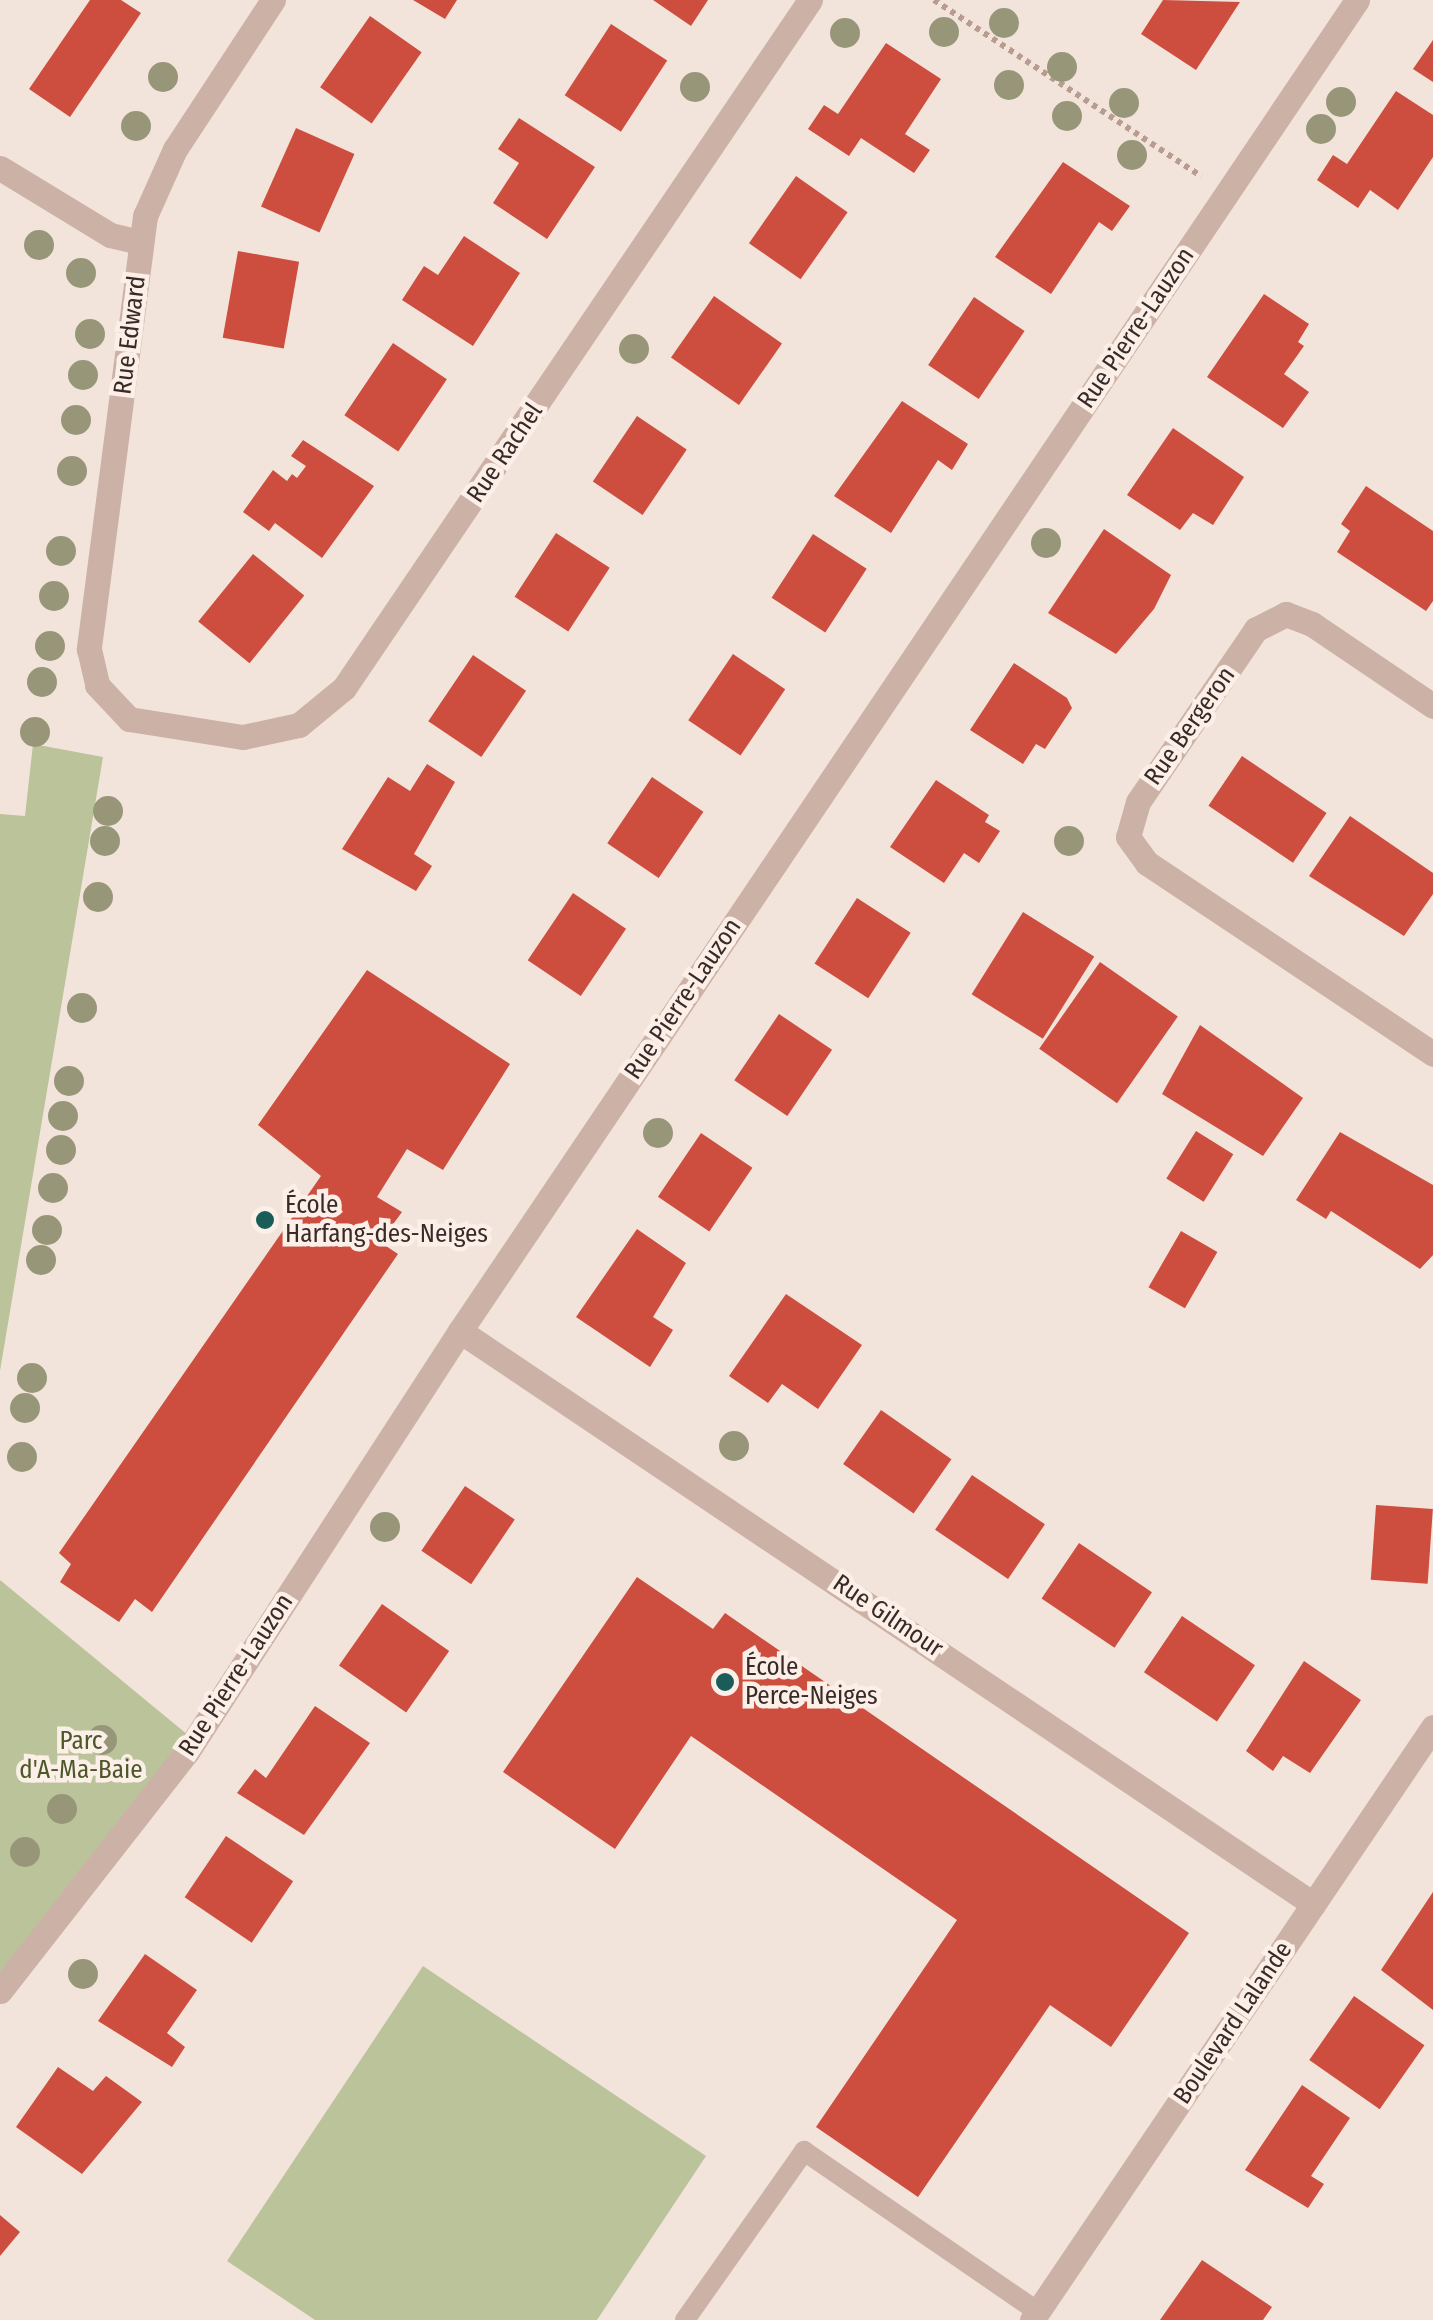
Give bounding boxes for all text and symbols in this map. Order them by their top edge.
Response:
street label: Rue Pierre-Lauzon [1071,242,1201,414]
street label: Rue Edward [108,274,152,396]
street label: Rue Rachel [461,398,549,508]
street label: Rue Bergeron [1138,661,1242,791]
street label: Rue Pierre-Lauzon [618,913,748,1085]
place label: École Harfang-des-Neiges [285,1191,488,1250]
marker: École Harfang-des-Neiges [254,1209,276,1231]
street label: Rue Gilmour [827,1568,949,1664]
street label: Rue Pierre-Lauzon [172,1588,300,1762]
place label: École Perce-Neiges [745,1653,878,1712]
marker: École Perce-Neiges [714,1671,736,1693]
park label: Parc d'A-Ma-Baie [19,1727,143,1786]
street label: Boulevard Lalande [1168,1936,1298,2110]

